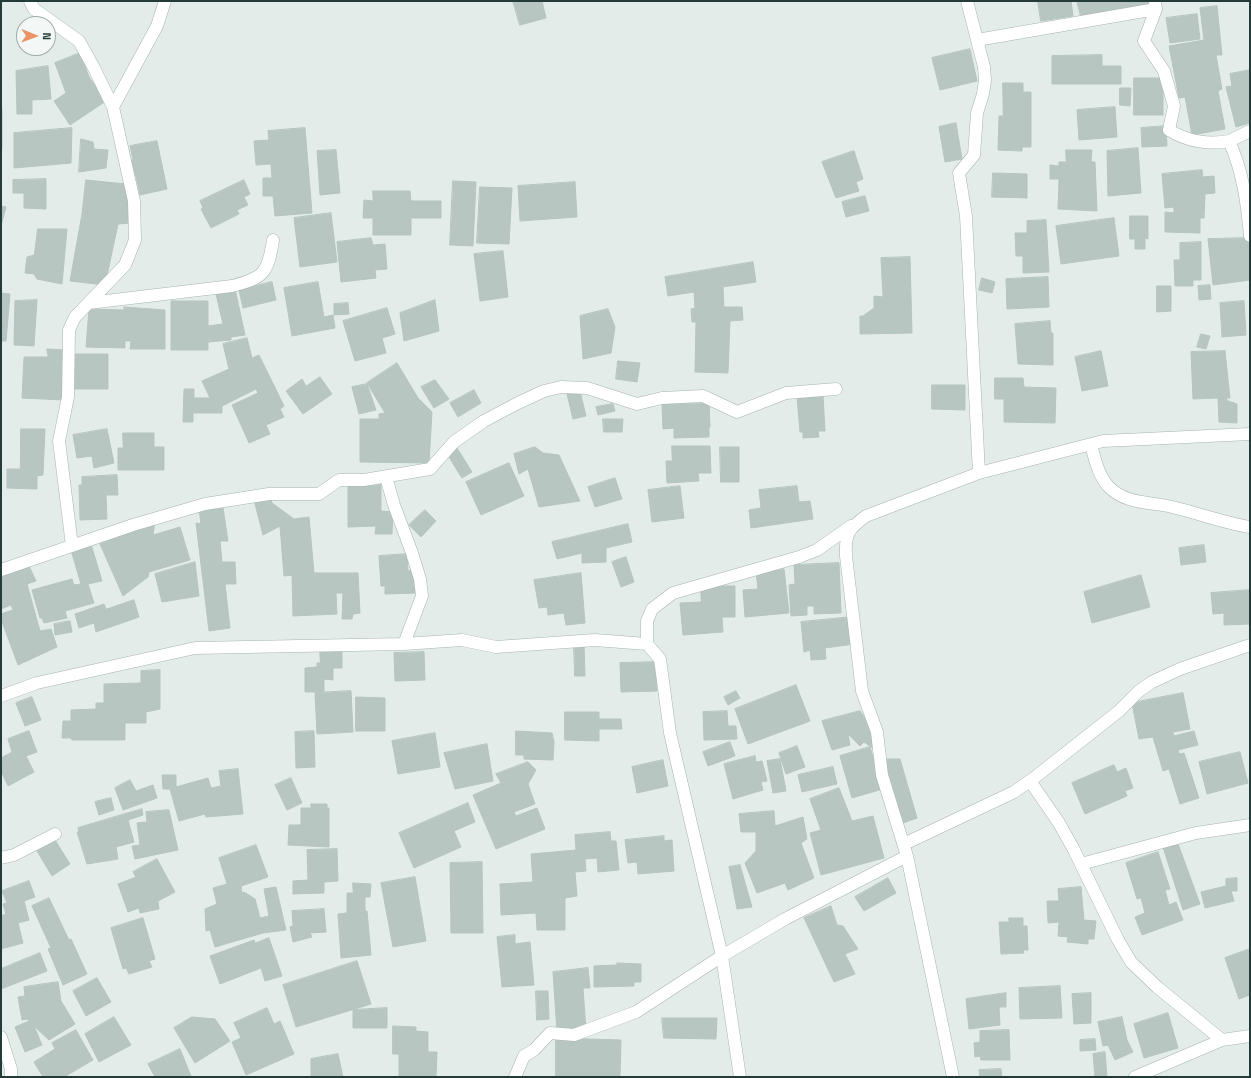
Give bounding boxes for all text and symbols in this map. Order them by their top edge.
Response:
north arrow [16,16,56,56]
text: N [40,32,54,40]

